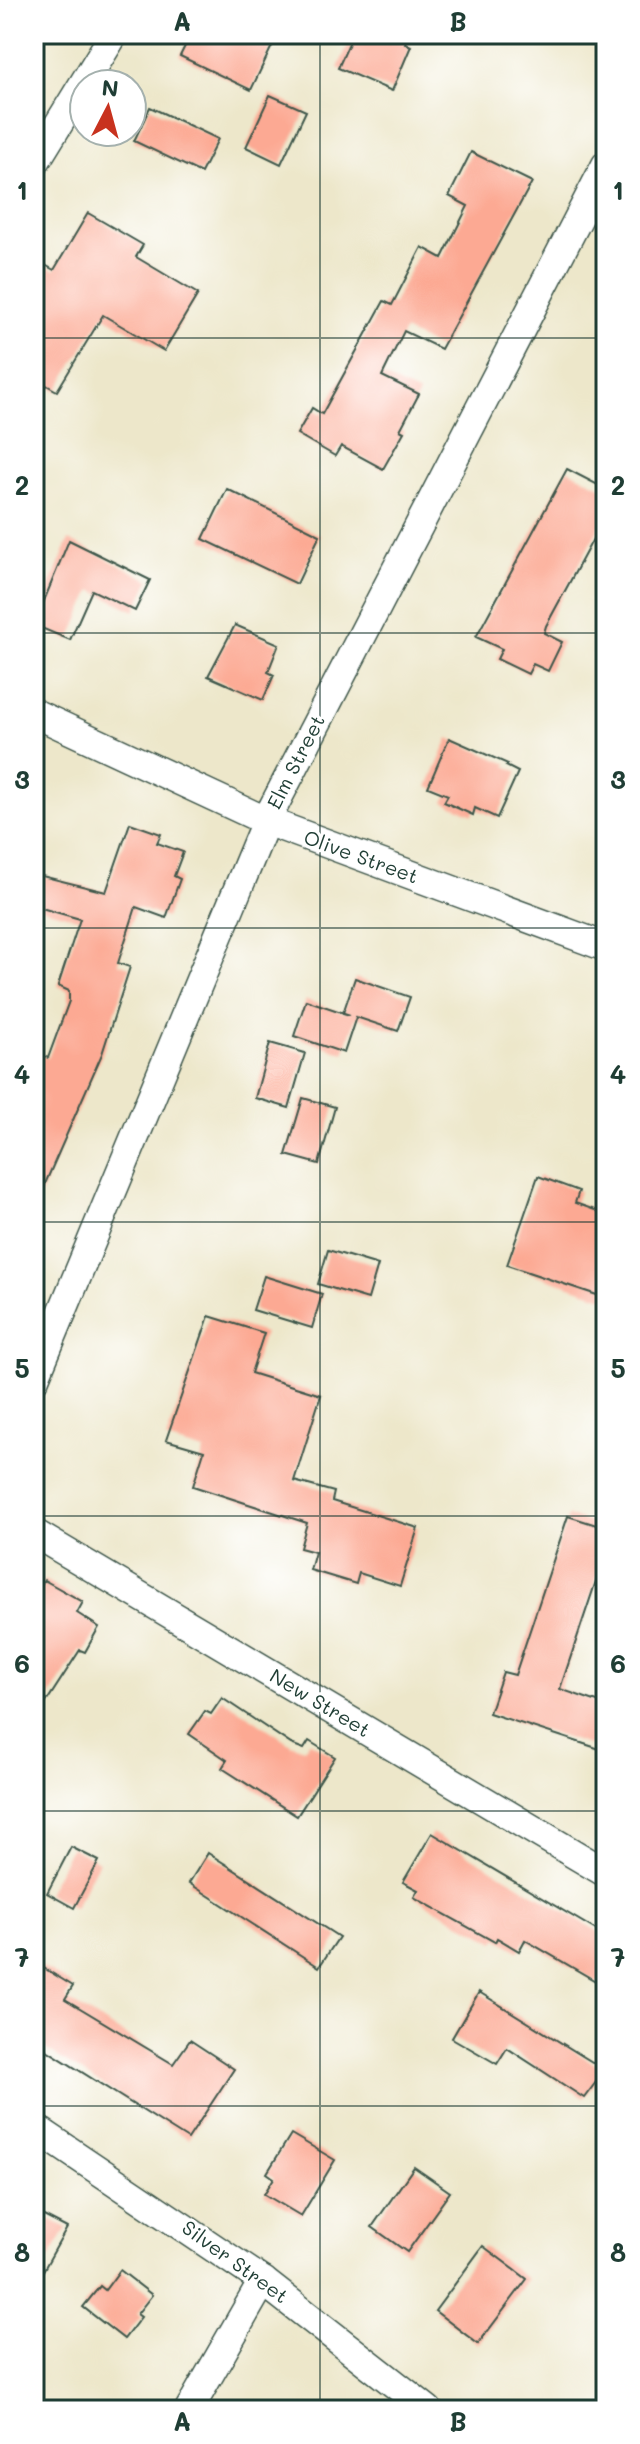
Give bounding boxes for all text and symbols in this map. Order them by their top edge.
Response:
text: A [173,4,191,38]
text: B [449,4,467,38]
north arrow [68,68,148,148]
text: N [100,72,120,103]
text: 1 [16,173,28,207]
text: 1 [612,173,624,207]
text: 2 [15,468,29,502]
text: 2 [611,468,625,502]
street label: Elm Street [260,710,330,813]
text: 3 [14,762,30,796]
text: 3 [610,762,626,796]
street label: Olive Street [301,823,422,889]
text: 4 [14,1057,30,1091]
text: 4 [610,1057,626,1091]
text: 5 [14,1351,30,1385]
text: 5 [610,1351,626,1385]
text: 6 [14,1646,30,1680]
text: 6 [610,1646,626,1680]
street label: New Street [266,1662,376,1742]
text: 7 [15,1940,29,1974]
text: 7 [611,1940,625,1974]
street label: Silver Street [177,2214,294,2309]
text: 8 [14,2235,30,2269]
text: 8 [610,2235,626,2269]
text: A [173,2404,191,2438]
text: B [449,2404,467,2438]

